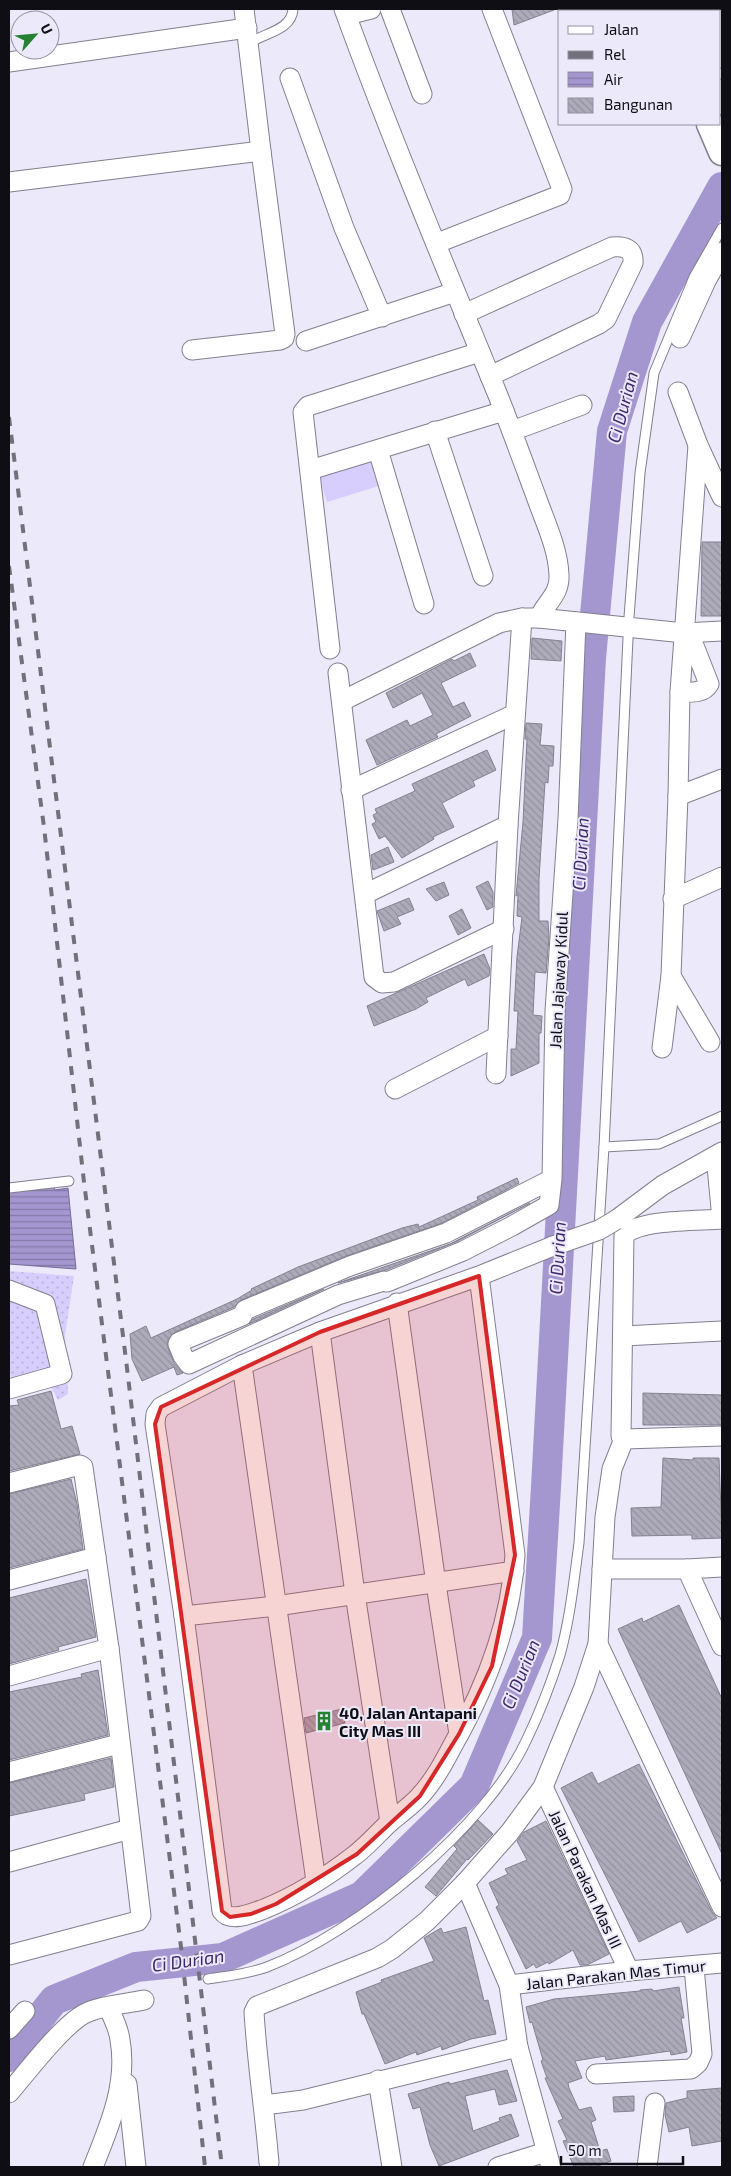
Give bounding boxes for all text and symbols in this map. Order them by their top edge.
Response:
north arrow [10,10,60,60]
legend [558,10,721,125]
text: Jalan [604,20,639,38]
text: U [37,21,57,37]
text: Rel [604,45,626,63]
text: Air [604,70,623,88]
text: Bangunan [604,95,673,113]
water label: Ci Durian [602,369,642,445]
water label: Ci Durian [567,817,593,891]
street label: Jalan Jajaway Kidul [545,911,572,1049]
water label: Ci Durian [544,1221,570,1295]
water label: Ci Durian [496,1636,544,1712]
place label: 40, Jalan Antapani City Mas III [339,1703,477,1741]
building icon: 40, Jalan Antapani City Mas III [313,1710,335,1732]
street label: Jalan Parakan Mas III [546,1807,626,1951]
water label: Ci Durian [150,1944,226,1976]
street label: Jalan Parakan Mas Timur [525,1955,707,1993]
scale bar [561,2134,684,2166]
text: 50 m [568,2141,602,2159]

